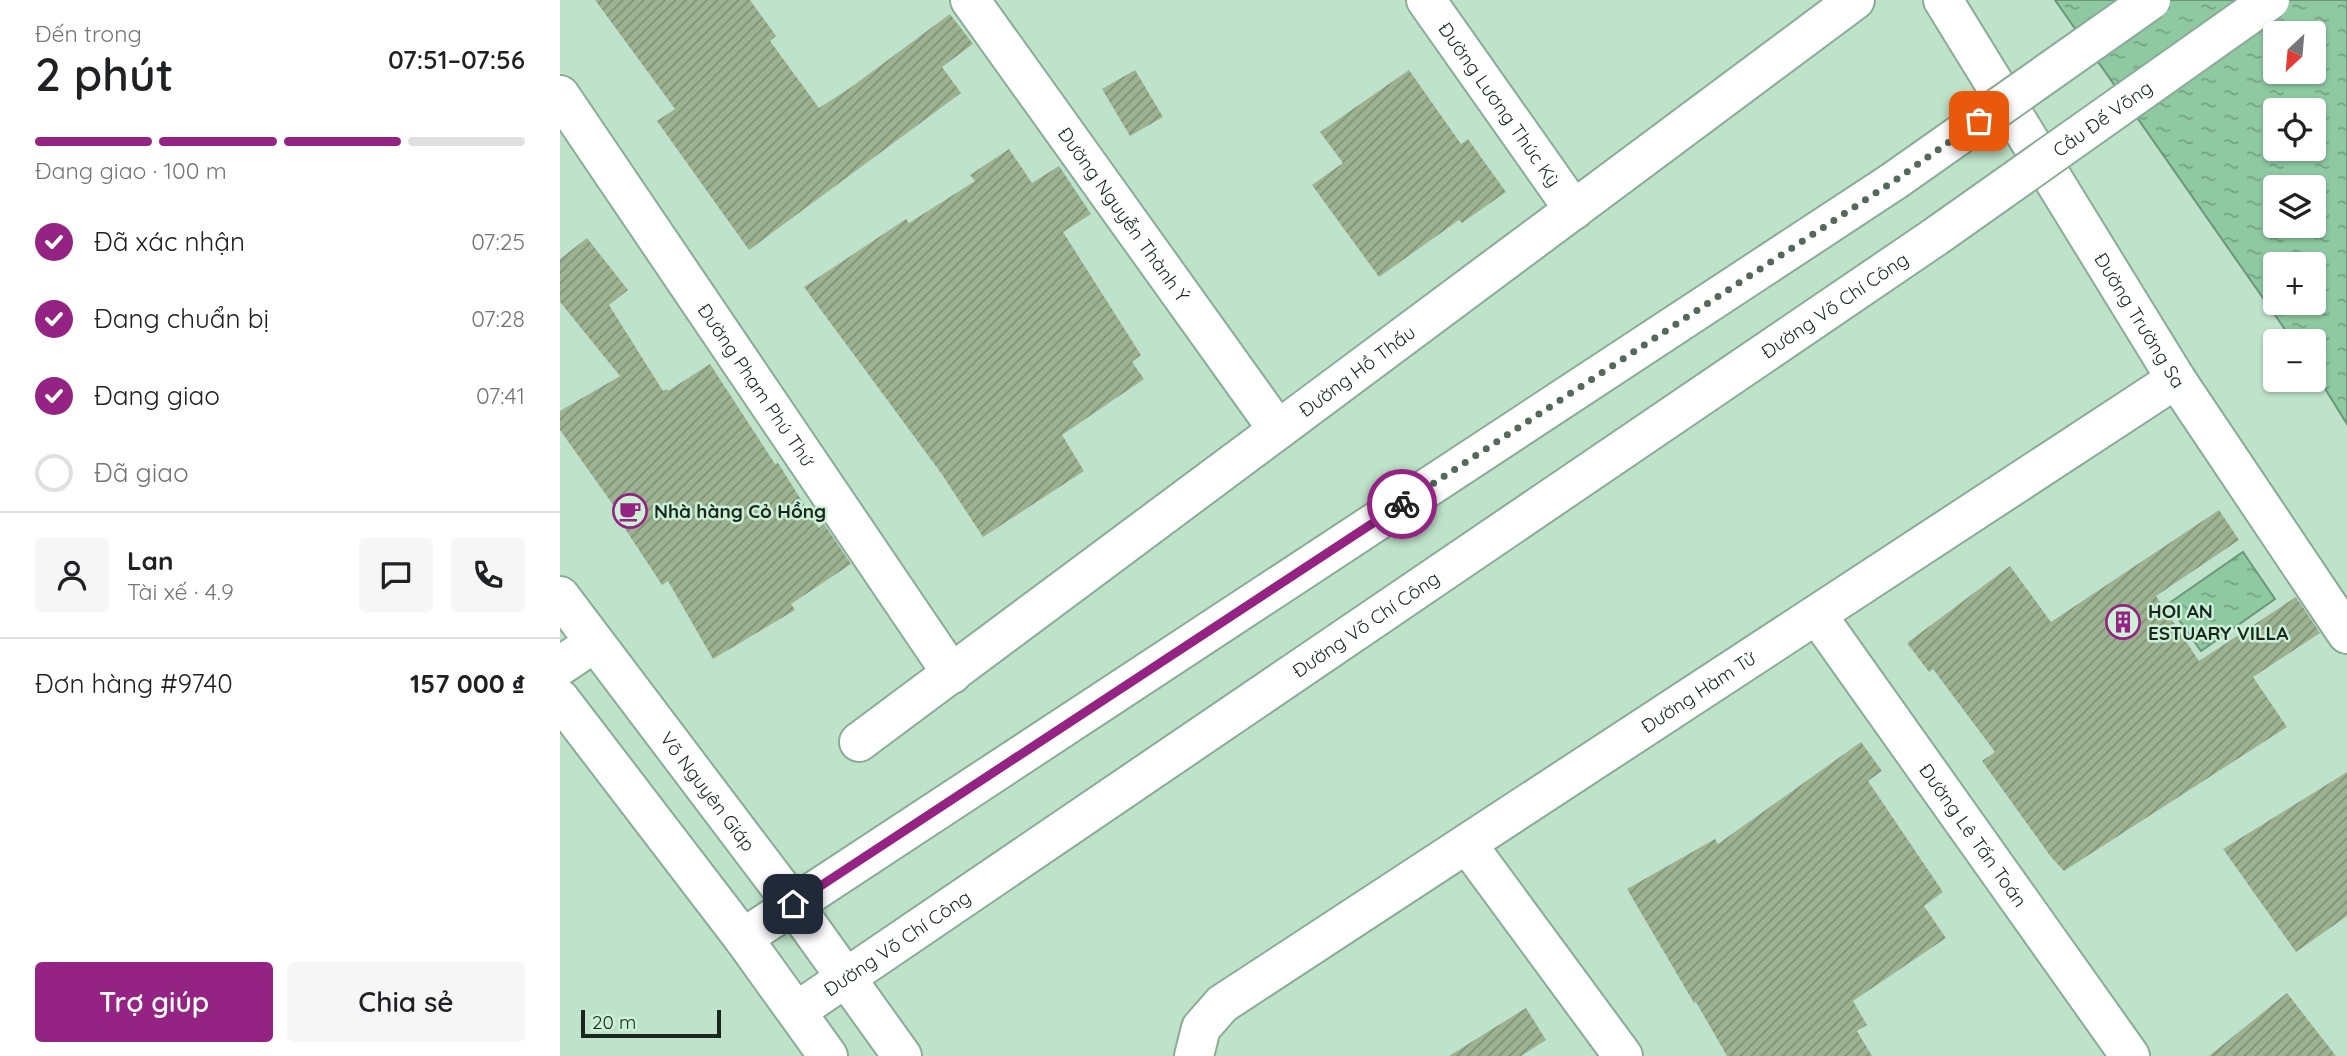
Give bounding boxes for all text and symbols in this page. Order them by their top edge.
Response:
street label: Đường Lương Thúc Kỳ [1434,18,1566,192]
text: Đến trong [35,19,142,48]
north arrow [2263,21,2326,84]
map controls [2263,21,2326,392]
text: 07:51–07:56 [388,43,525,76]
text: 2 phút [35,45,173,103]
street label: Cầu Đế Võng [2048,75,2157,162]
pin [1949,91,2009,151]
button: locate [2263,98,2326,161]
icon: bag [1960,102,1998,140]
street label: Đường Nguyễn Thành Ý [1053,123,1195,307]
text: Đang giao · 100 m [35,156,227,185]
button: layers [2263,175,2326,238]
icon: check [35,223,73,261]
text: Đã xác nhận [94,225,245,258]
text: 07:25 [471,227,525,256]
street label: Đường Võ Chí Công [1757,247,1913,364]
street label: Đường Trường Sa [2089,248,2191,393]
button: + [2263,252,2326,315]
street label: Đường Phạm Phú Thứ [693,299,820,472]
icon: check [35,300,73,338]
text: Đang chuẩn bị [94,302,269,335]
text: 07:28 [471,304,525,333]
street label: Đường Hồ Thấu [1294,320,1420,422]
button: − [2263,329,2326,392]
icon: check [35,377,73,415]
text: Đang giao [94,379,220,412]
text: 07:41 [476,381,525,410]
text: Đã giao [94,456,189,489]
courier [1367,469,1437,539]
icon: bike [1383,485,1421,523]
cafe icon: Nhà hàng Cỏ Hồng [611,492,649,530]
place label: Nhà hàng Cỏ Hồng [654,499,826,523]
button: person [35,538,109,612]
button: chat [359,538,433,612]
button: phone [451,538,525,612]
text: Lan [127,544,173,577]
street label: Đường Võ Chí Công [1288,566,1444,683]
text: Tài xế · 4.9 [127,577,234,606]
place label: HOI AN ESTUARY VILLA [2148,599,2288,645]
building icon: HOI AN ESTUARY VILLA [2104,603,2142,641]
street label: Đường Hàm Tử [1636,645,1761,738]
text: Đơn hàng #9740 [35,667,233,700]
text: 157 000 ₫ [410,667,525,700]
street label: Võ Nguyên Giáp [655,727,761,856]
street label: Đường Lê Tấn Toán [1914,759,2032,912]
pin [763,874,823,934]
icon: home [774,885,812,923]
street label: Đường Võ Chí Công [819,885,975,1001]
button: Trợ giúp [35,962,273,1042]
button: Chia sẻ [287,962,525,1042]
scale bar [581,1007,721,1039]
text: 20 m [592,1010,636,1034]

